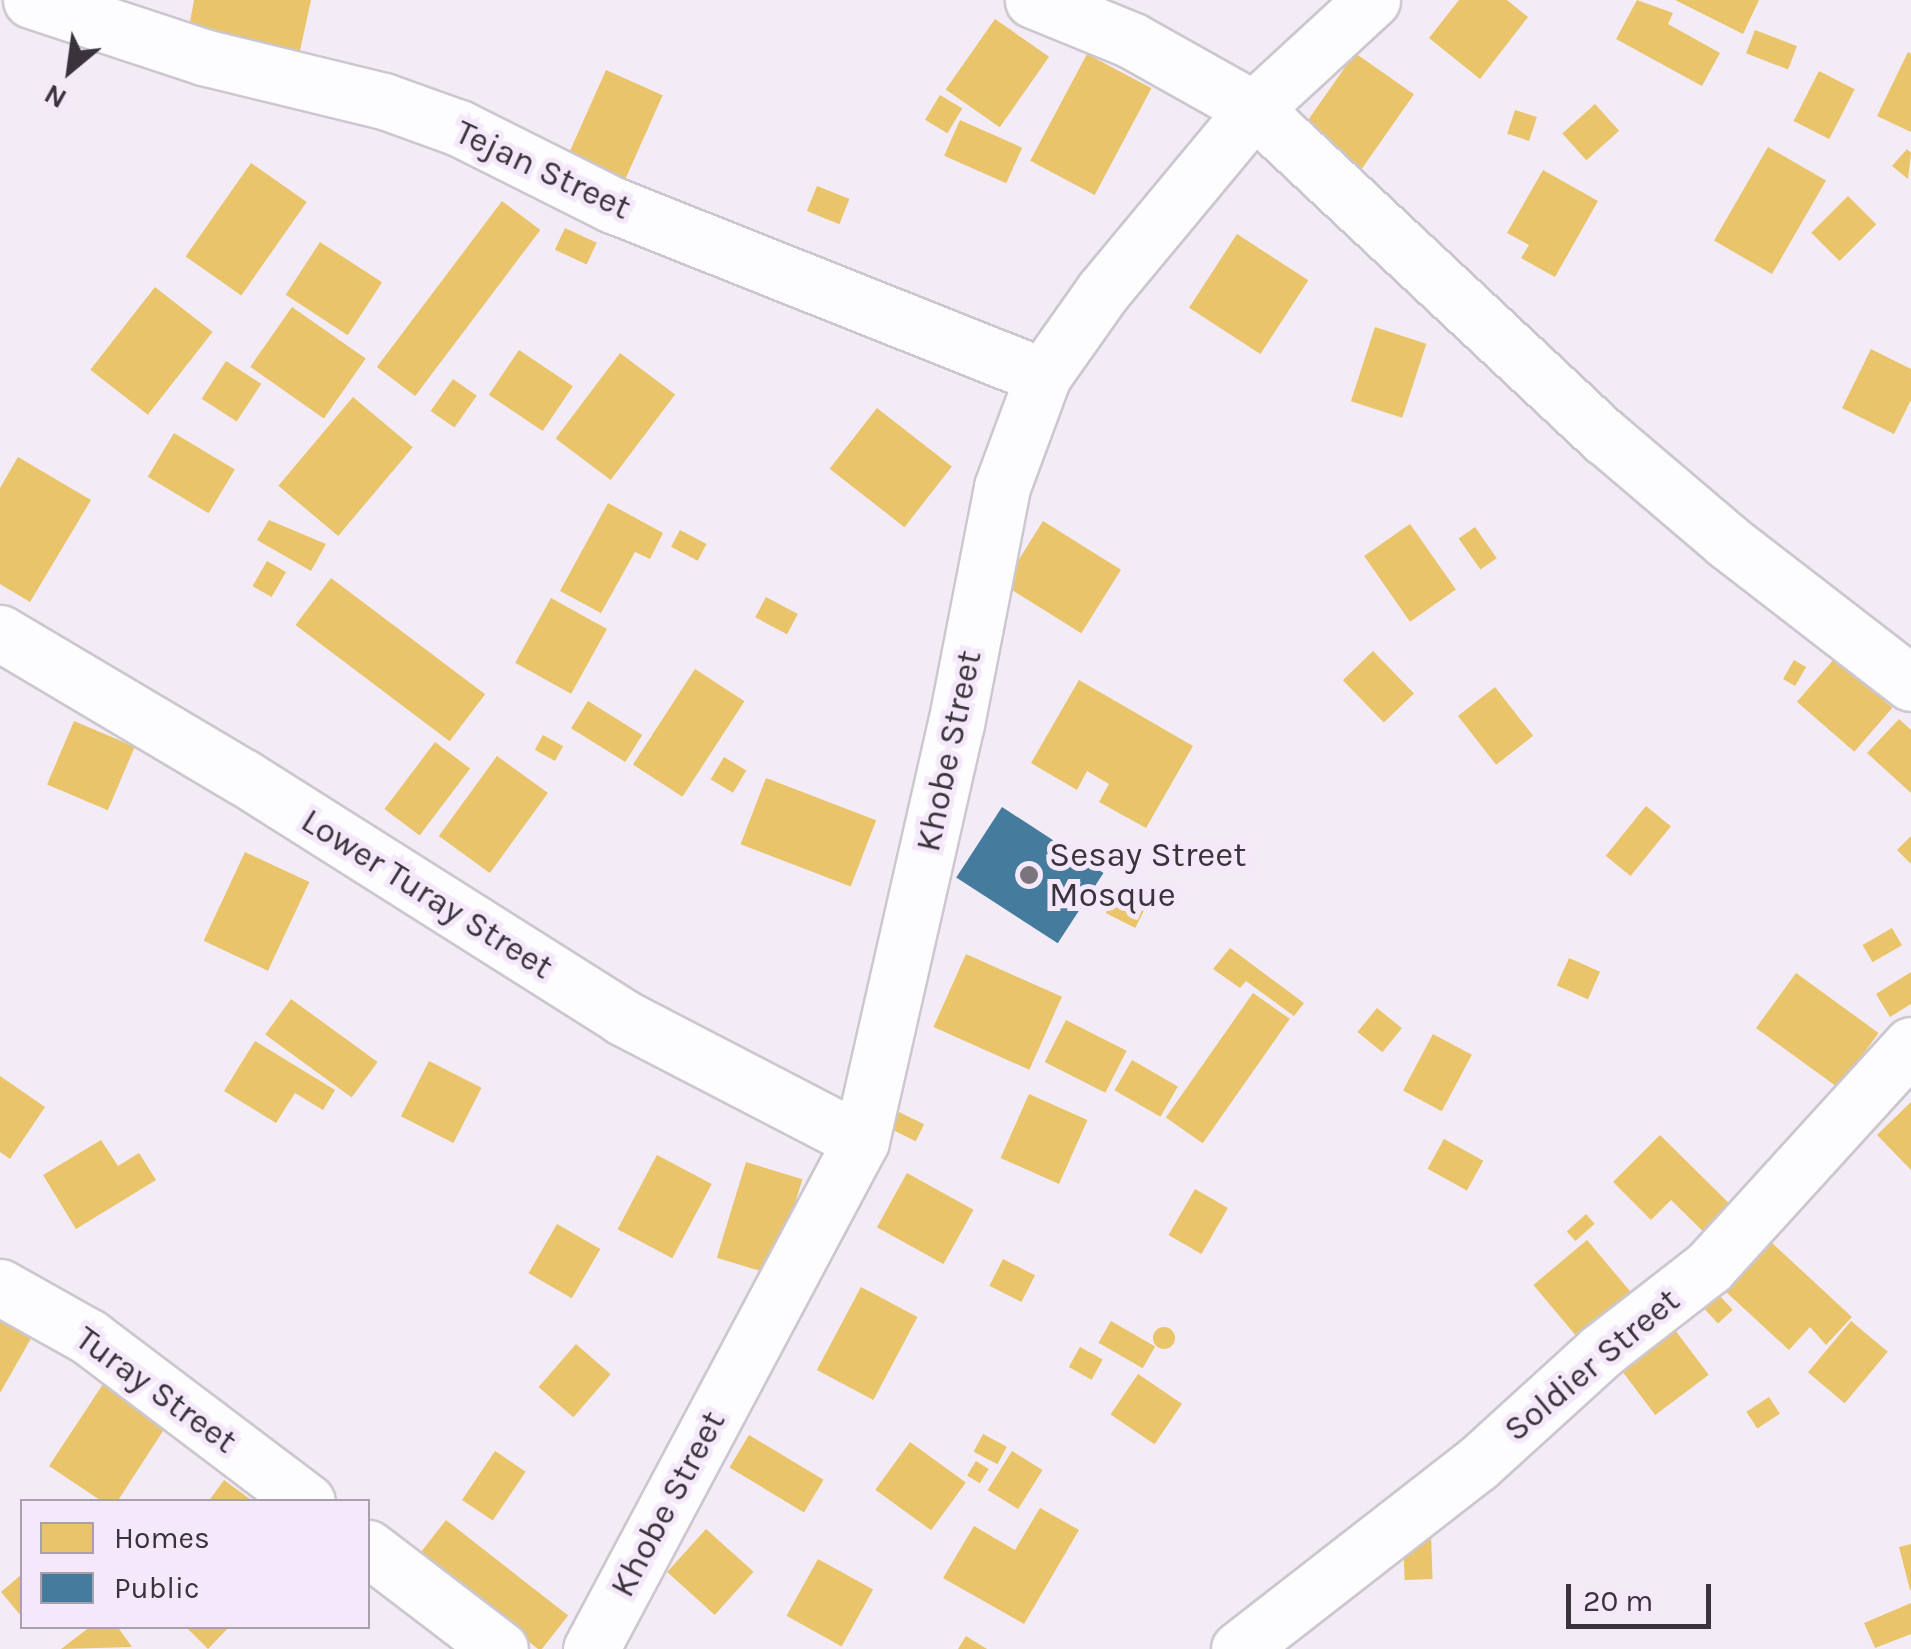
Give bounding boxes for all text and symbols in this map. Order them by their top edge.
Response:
north arrow [20,20,120,120]
text: N [38,77,72,116]
street label: Tejan Street [449,111,637,229]
street label: Khobe Street [907,647,991,855]
street label: Lower Turay Street [293,800,561,988]
place label: Sesay Street Mosque [1049,834,1246,916]
marker: Sesay Street Mosque [1018,864,1040,886]
street label: Soldier Street [1496,1279,1688,1451]
street label: Turay Street [67,1317,245,1463]
street label: Khobe Street [601,1404,735,1604]
legend [20,1499,370,1629]
text: Homes [114,1520,210,1556]
scale bar [1571,1564,1716,1626]
text: Public [114,1570,199,1606]
text: 20 m [1583,1583,1653,1619]

